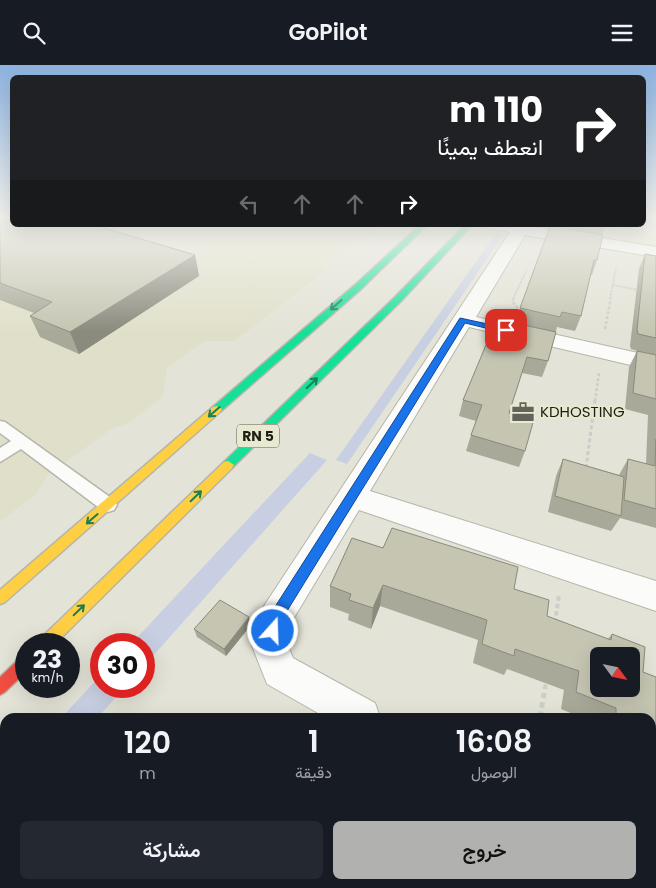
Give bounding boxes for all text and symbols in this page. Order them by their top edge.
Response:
text: GoPilot [288,17,368,48]
icon: search [20,19,48,47]
icon: menu [608,19,636,47]
text: 110 m [449,85,543,134]
icon: right [561,95,626,160]
text: انعطف يمينًا [437,132,543,163]
icon: left [235,190,263,218]
icon: ahead [288,190,316,218]
icon: ahead [341,190,369,218]
icon: right [394,190,422,218]
one-way arrow [330,300,343,311]
pin [485,309,527,351]
icon: arrive [492,316,520,344]
one-way arrow [306,377,319,389]
office icon: KDHOSTING [510,399,536,425]
place label: KDHOSTING [540,401,625,422]
one-way arrow [208,406,221,417]
road number: RN 5 [237,425,279,447]
one-way arrow [190,490,202,503]
one-way arrow [85,513,98,525]
one-way arrow [73,604,86,616]
position arrow [246,604,298,656]
speed limit sign: 30 [90,633,155,698]
text: 23 [33,642,62,677]
north arrow [590,647,640,697]
map controls [590,647,640,697]
text: km/h [32,669,63,686]
text: 1 [308,720,319,763]
text: 16:08 [456,720,532,763]
text: 120 [124,721,171,764]
text: دقيقة [295,761,332,784]
text: الوصول [471,761,517,784]
text: m [139,762,156,785]
button: مشاركة [20,821,323,879]
button: خروج [333,821,636,879]

